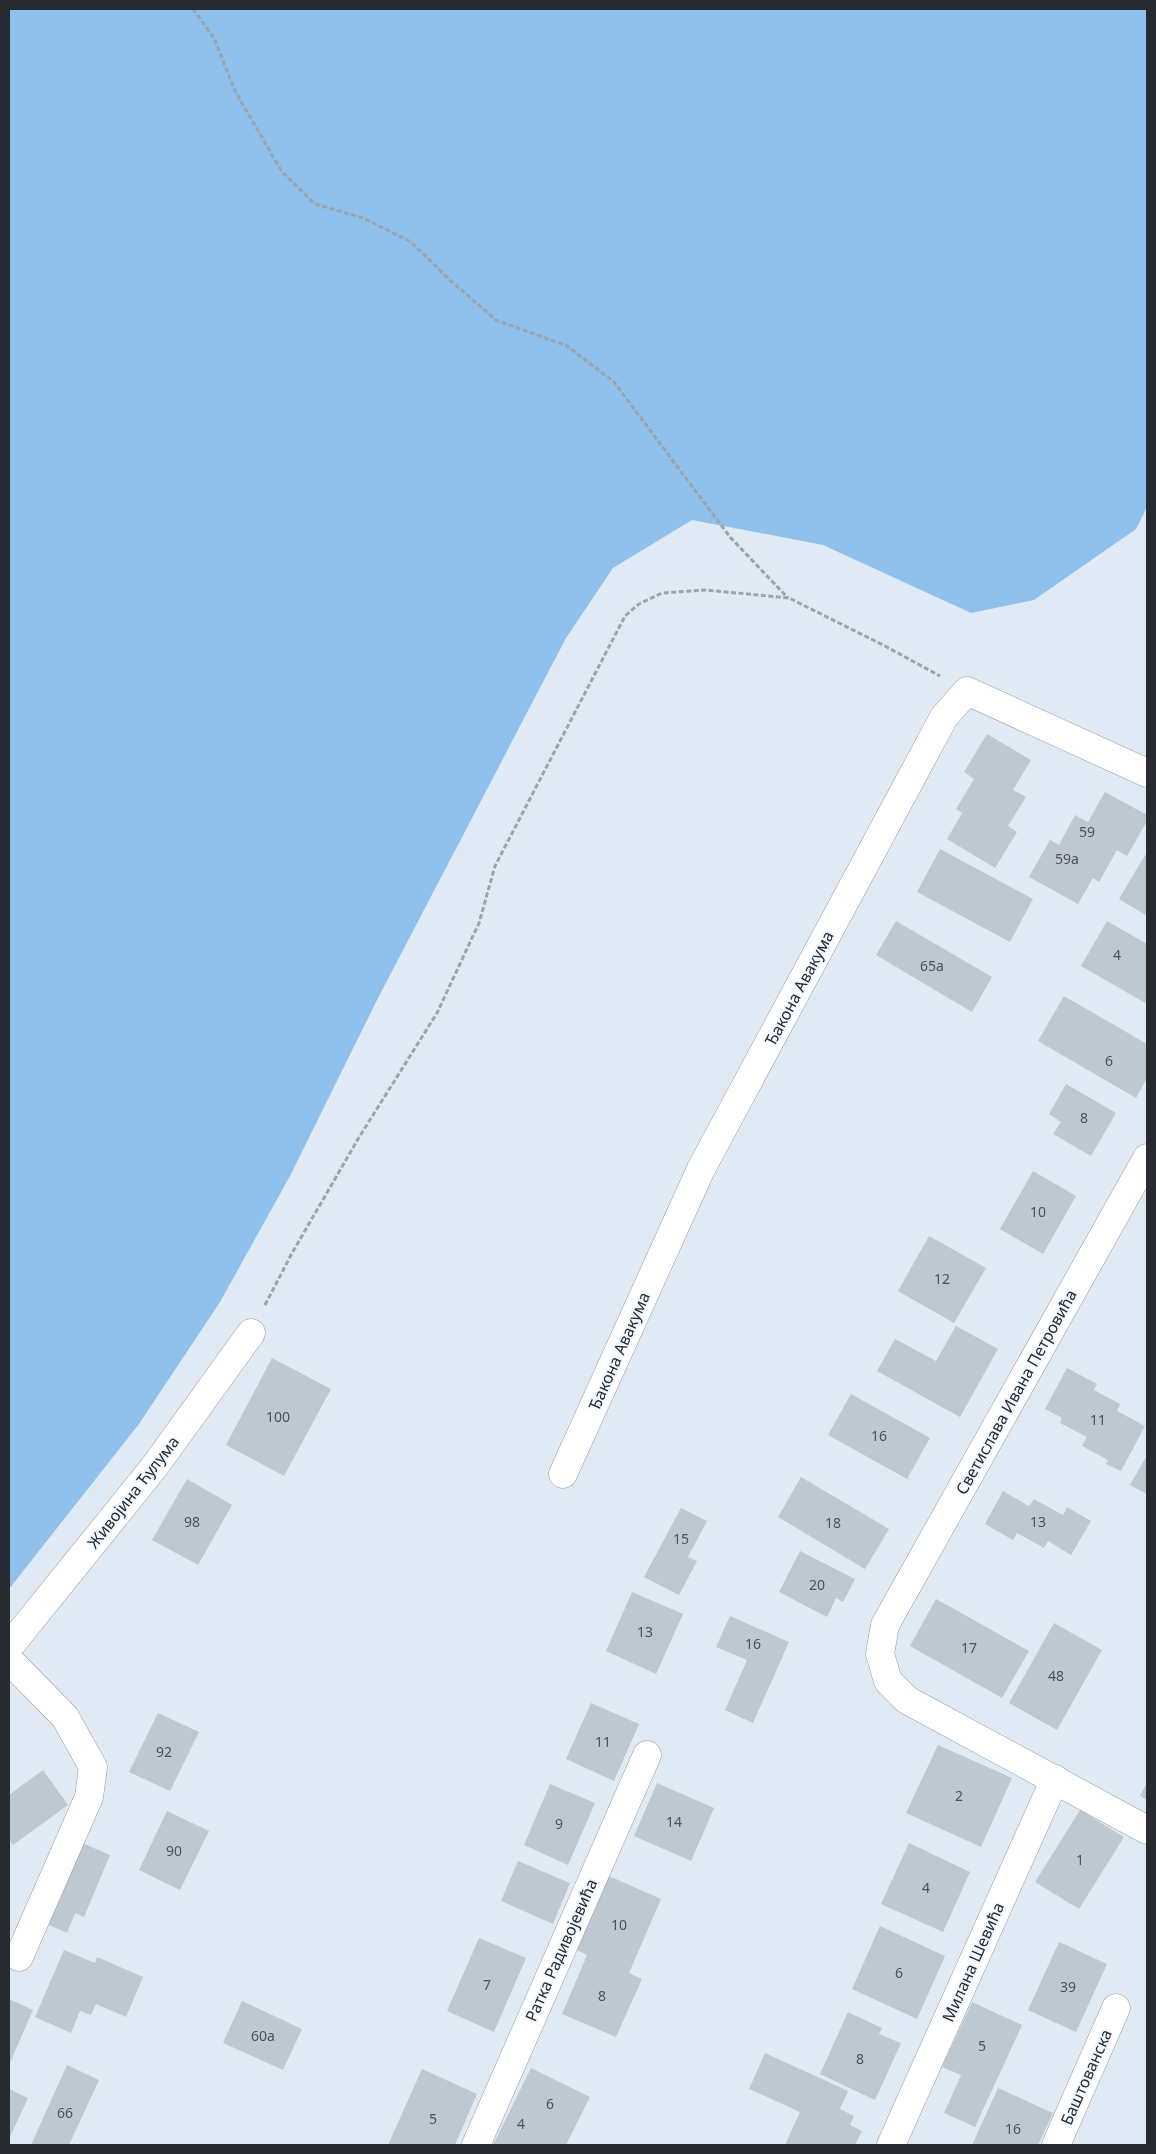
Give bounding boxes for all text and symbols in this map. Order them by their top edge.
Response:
house number: 59 [1079,822,1095,841]
house number: 59a [1055,849,1079,868]
street label: Ђакона Авакума [760,927,838,1049]
house number: 4 [1113,945,1121,964]
house number: 65a [920,956,944,975]
house number: 6 [1105,1051,1113,1070]
house number: 8 [1080,1108,1088,1127]
house number: 10 [1030,1202,1046,1221]
house number: 12 [934,1269,950,1288]
street label: Светислава Ивана Петровића [950,1286,1082,1498]
street label: Ђакона Авакума [583,1289,655,1413]
house number: 100 [266,1407,290,1426]
house number: 11 [1090,1410,1106,1429]
house number: 16 [871,1426,887,1445]
street label: Живојина Ћулума [82,1431,184,1553]
house number: 98 [184,1512,200,1531]
house number: 13 [1030,1512,1046,1531]
house number: 18 [825,1513,841,1532]
house number: 15 [673,1529,689,1548]
house number: 20 [809,1575,825,1594]
house number: 13 [637,1622,653,1641]
house number: 16 [745,1634,761,1653]
house number: 17 [961,1638,977,1657]
house number: 48 [1048,1666,1064,1685]
house number: 11 [595,1732,611,1751]
house number: 92 [156,1742,172,1761]
house number: 2 [955,1786,963,1805]
house number: 14 [666,1812,682,1831]
house number: 9 [555,1814,563,1833]
house number: 90 [166,1841,182,1860]
house number: 1 [1076,1850,1084,1869]
street label: Ратка Радивојевића [520,1875,602,2025]
house number: 4 [922,1878,930,1897]
street label: Милана Шевића [937,1899,1009,2025]
house number: 10 [611,1915,627,1934]
house number: 6 [895,1963,903,1982]
house number: 7 [483,1975,491,1994]
house number: 39 [1060,1977,1076,1996]
house number: 8 [598,1986,606,2005]
house number: 60a [251,2026,275,2045]
street label: Баштованска [1055,2026,1117,2128]
house number: 5 [978,2036,986,2055]
house number: 8 [856,2049,864,2068]
house number: 6 [546,2094,554,2113]
house number: 66 [57,2103,73,2122]
house number: 5 [429,2109,437,2128]
house number: 4 [517,2114,525,2133]
house number: 16 [1005,2119,1021,2138]

